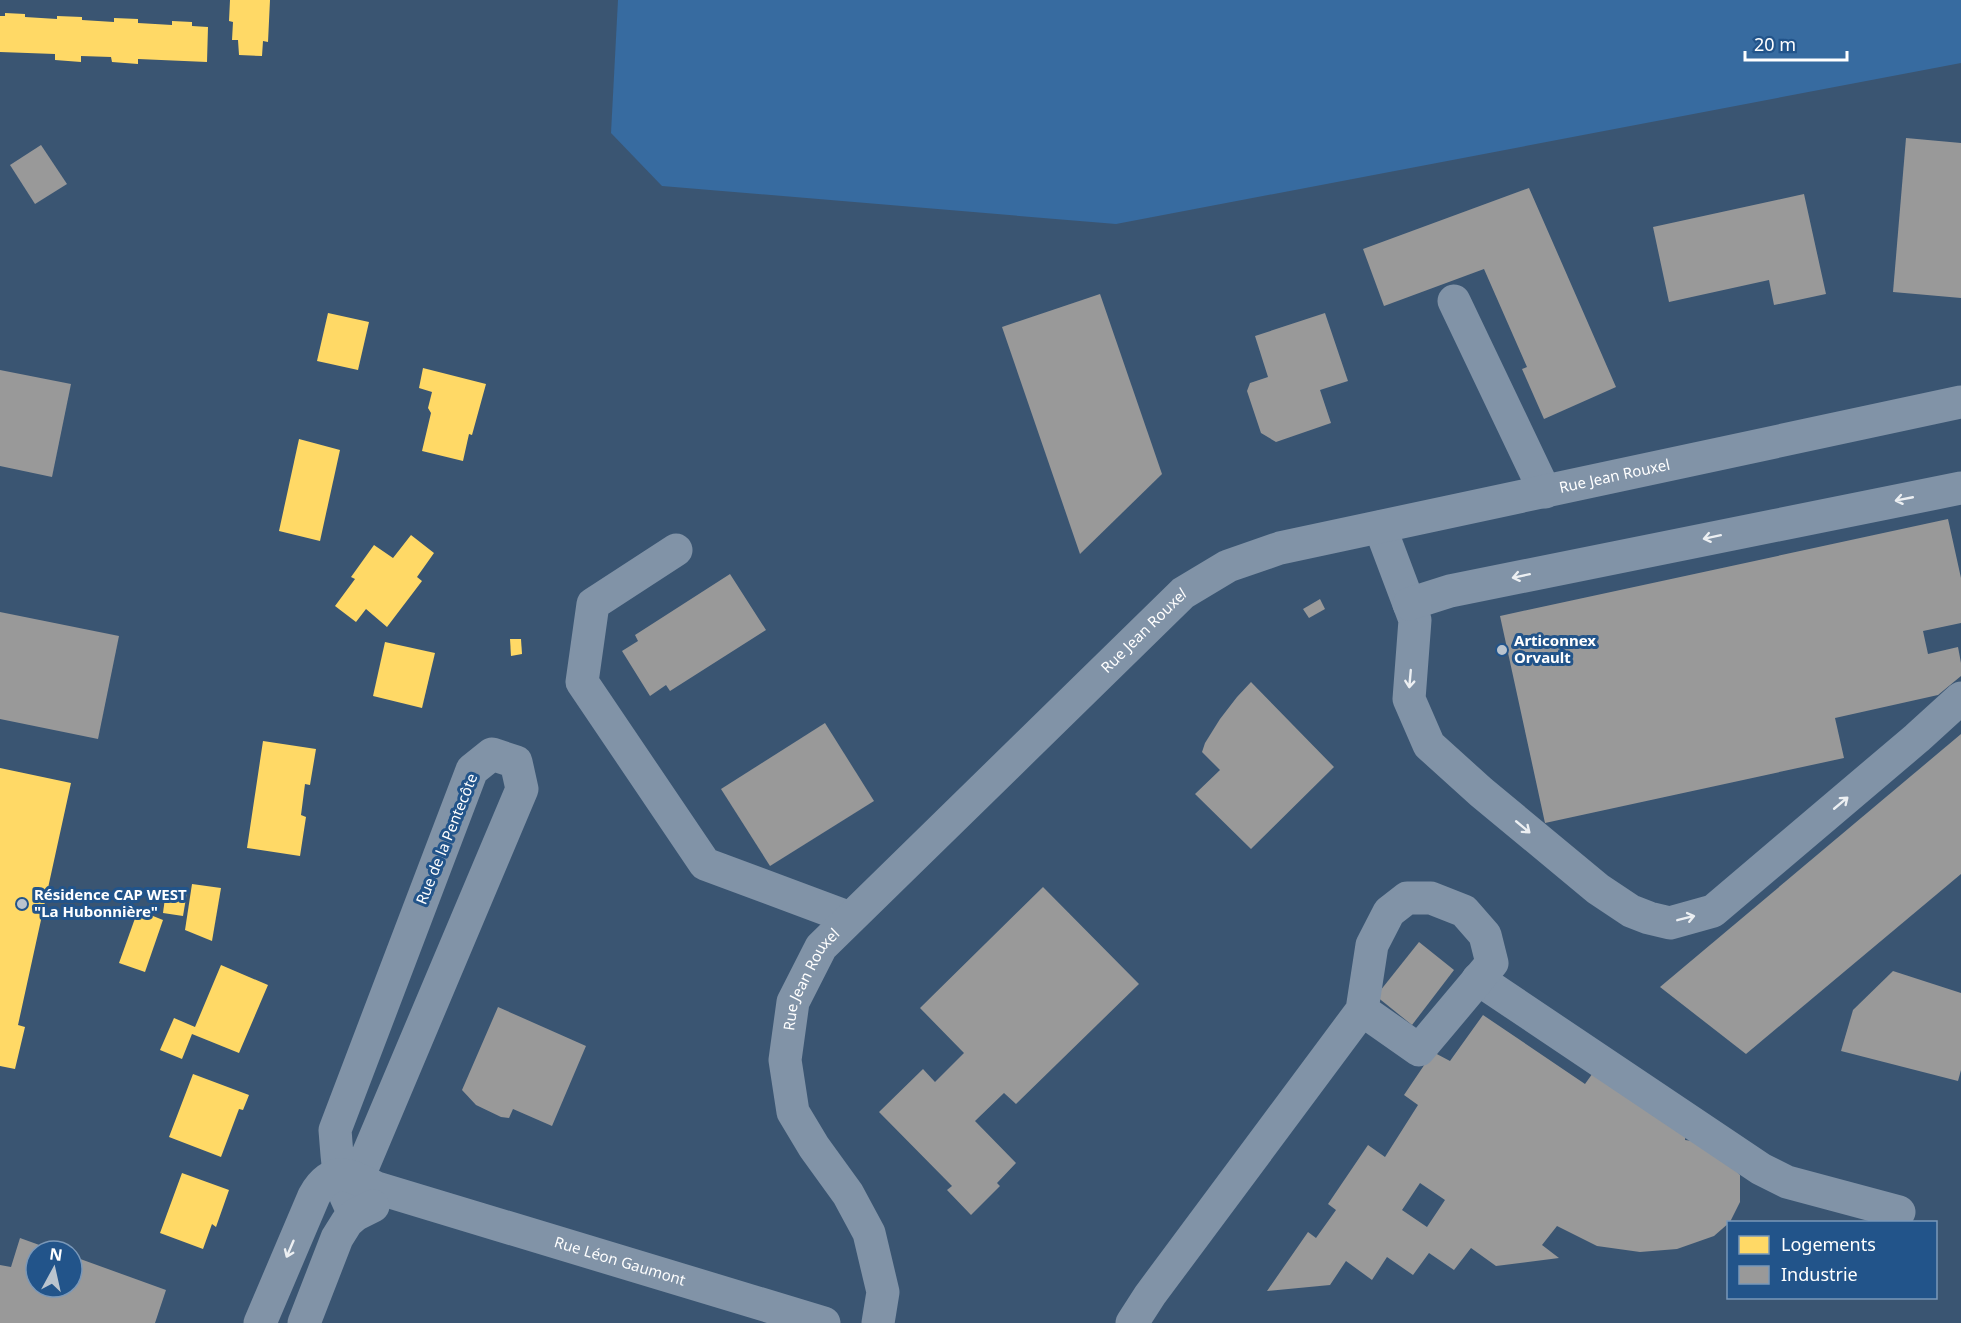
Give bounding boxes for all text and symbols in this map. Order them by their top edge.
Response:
scale bar [1745,24,1847,62]
text: 20 m [1754,32,1796,56]
street label: Rue Jean Rouxel [1557,454,1672,497]
one-way arrow [1894,494,1914,505]
one-way arrow [1703,532,1723,543]
one-way arrow [1512,571,1532,582]
street label: Rue Jean Rouxel [1096,582,1189,677]
place label: Articonnex Orvault [1514,630,1596,667]
marker: Articonnex Orvault [1495,643,1509,657]
one-way arrow [1405,668,1416,688]
street label: Rue de la Pentecôte [411,770,481,907]
one-way arrow [1833,796,1848,810]
one-way arrow [1515,820,1531,833]
place label: Résidence CAP WEST "La Hubonnière" [34,884,187,921]
marker: Résidence CAP WEST "La Hubonnière" [15,897,29,911]
one-way arrow [1676,912,1695,924]
street label: Rue Jean Rouxel [778,923,843,1032]
legend [1727,1221,1937,1299]
street label: Rue Léon Gaumont [552,1231,689,1290]
text: Logements [1781,1232,1876,1256]
north arrow [24,1239,84,1299]
one-way arrow [284,1239,295,1258]
text: N [48,1242,64,1266]
text: Industrie [1781,1262,1858,1286]

